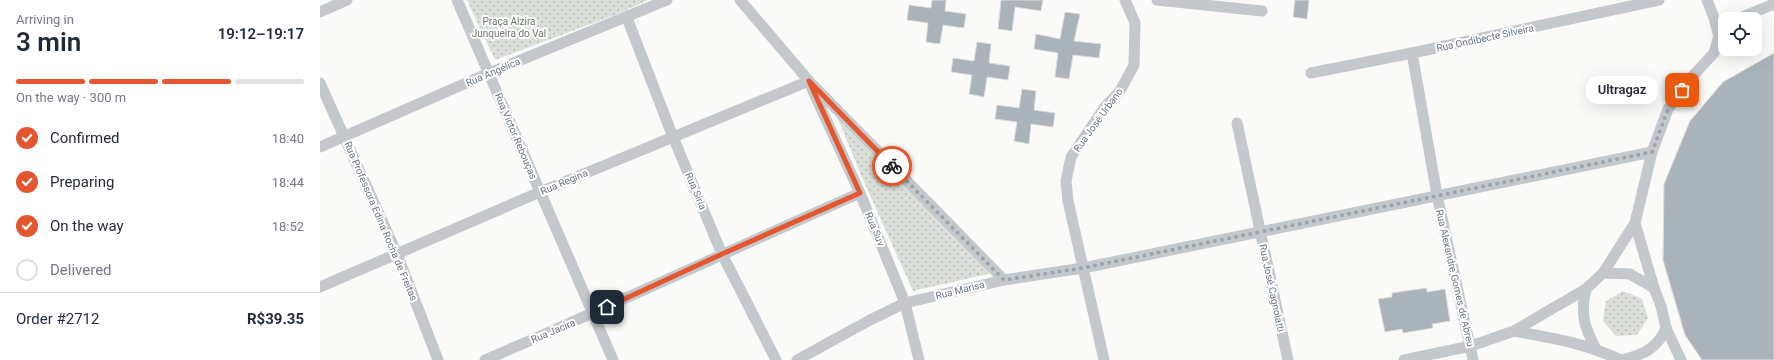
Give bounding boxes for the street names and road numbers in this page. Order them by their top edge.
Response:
street label: Rua Ondibecte Silveira [1435,22,1535,54]
street label: Rua Angélica [464,56,522,88]
street label: Rua José Urbano [1071,86,1125,154]
street label: Rua Victor Rebouças [493,91,539,181]
street label: Rua Professora Edina Rocha de Freitas [342,140,420,302]
street label: Rua Regina [539,167,589,197]
street label: Rua Síria [683,171,709,211]
street label: Rua Alexandre Gomes de Abreu [1434,208,1476,348]
street label: Rua Suv [863,210,887,248]
street label: Rua José Cagnolatti [1257,243,1287,333]
street label: Rua Marisa [934,279,986,301]
street label: Rua Jacira [529,317,577,345]

